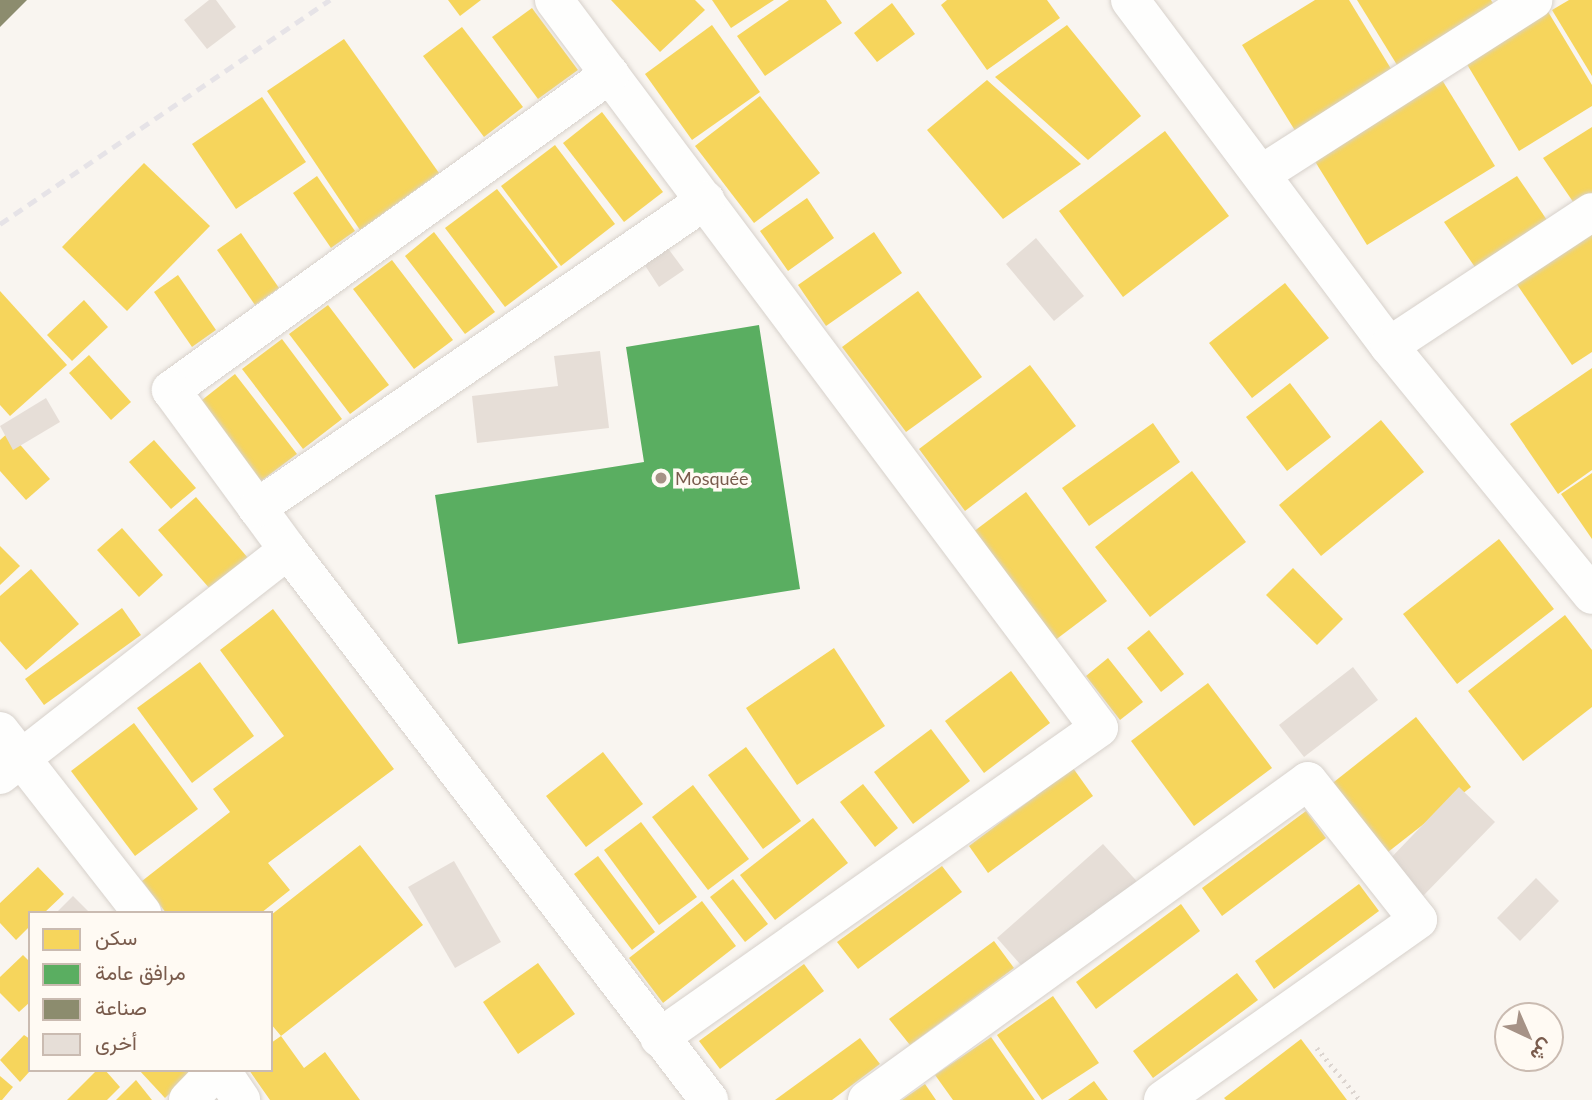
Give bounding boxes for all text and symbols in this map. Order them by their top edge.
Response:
place label: Mosquée [675,467,749,489]
marker: Mosquée [653,470,669,486]
legend [28,911,273,1072]
text: سكن [95,924,137,949]
text: مرافق عامة [95,959,186,984]
text: صناعة [95,994,147,1019]
north arrow [1494,1002,1564,1072]
text: أخرى [95,1029,137,1054]
text: ش [1526,1035,1559,1067]

